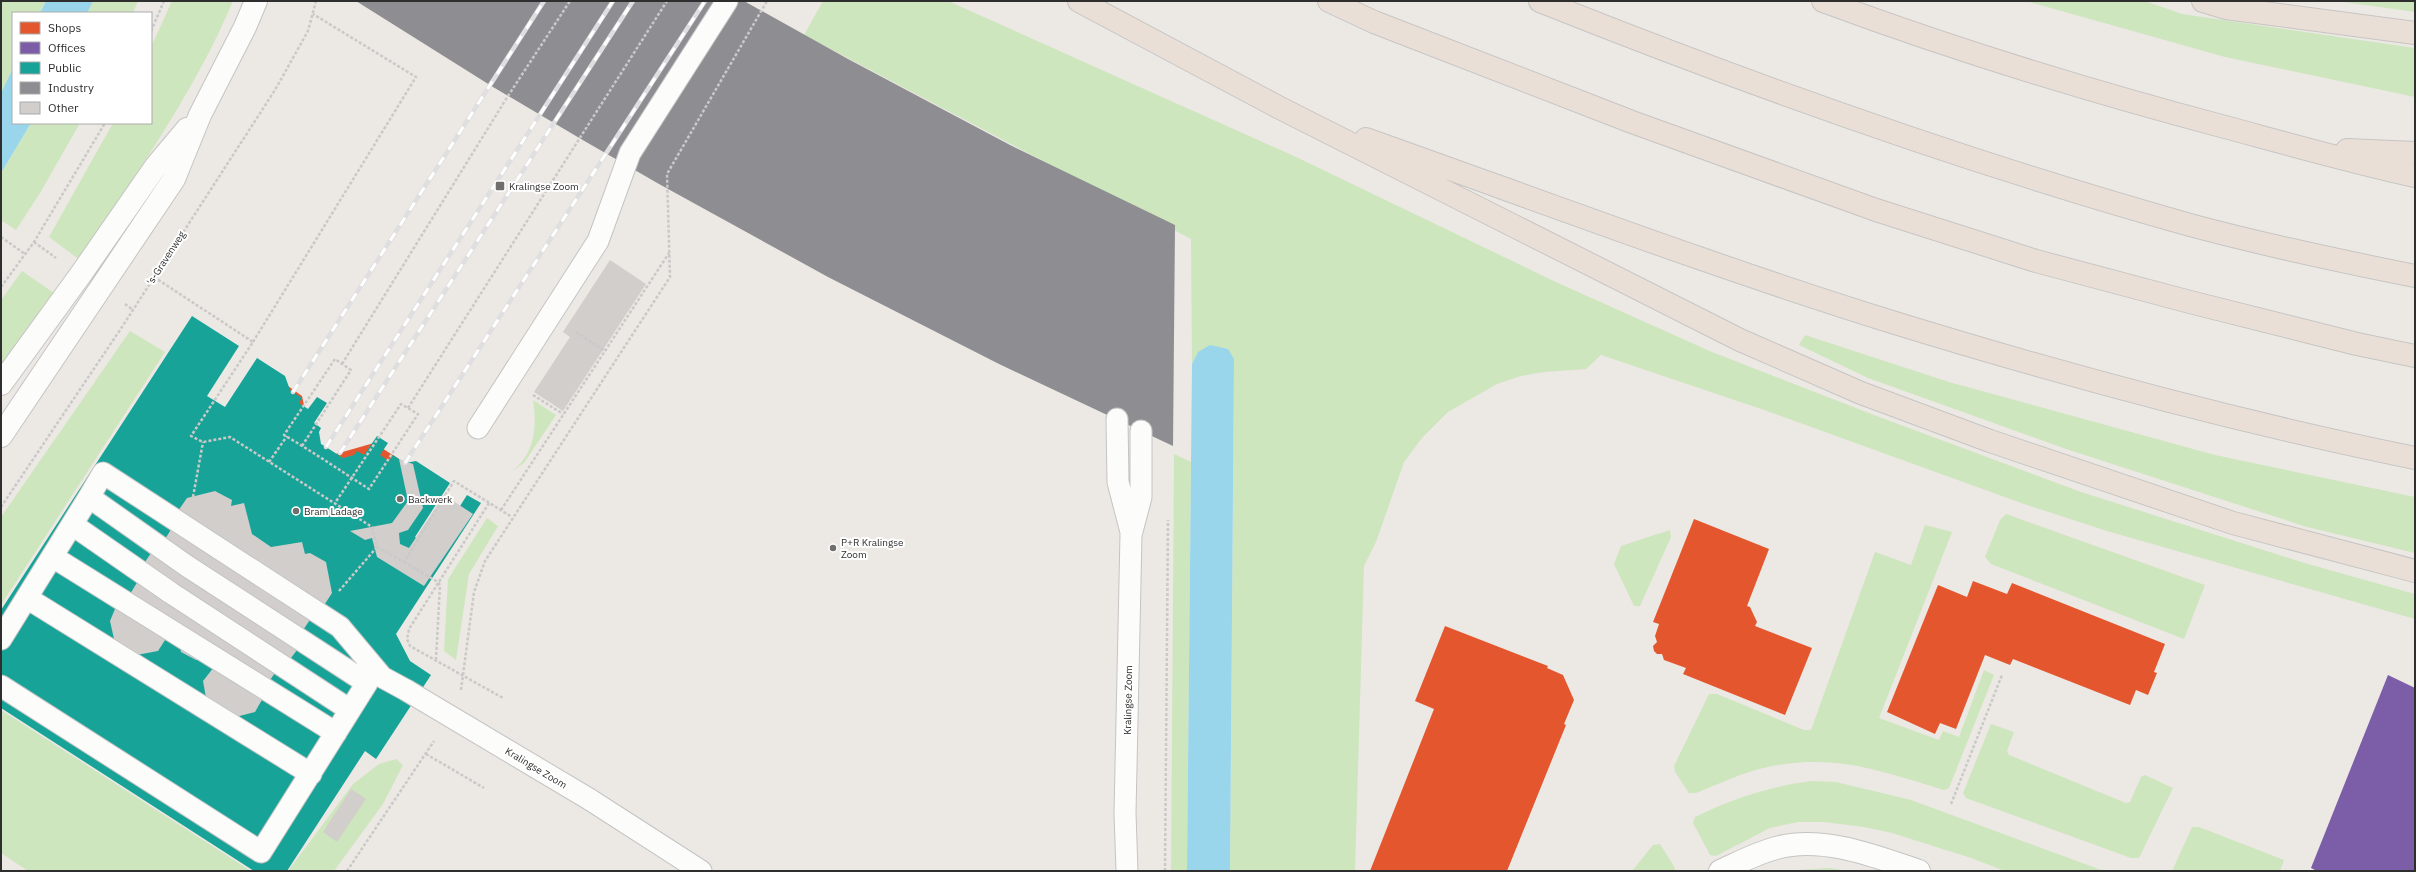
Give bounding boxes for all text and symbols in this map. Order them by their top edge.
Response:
legend [12,12,152,124]
text: Shops [48,20,81,35]
text: Offices [48,40,86,55]
text: Public [48,60,81,75]
text: Industry [48,80,94,95]
text: Other [48,100,79,115]
marker: Kralingse Zoom [494,180,506,192]
place label: Kralingse Zoom [509,180,579,193]
street label: 's-Gravenweg [144,228,189,287]
place label: Backwerk [408,493,453,506]
marker: Backwerk [395,494,405,504]
place label: Bram Ladage [304,505,363,518]
marker: Bram Ladage [291,506,301,516]
place label: P+R Kralingse Zoom [841,536,904,561]
marker: P+R Kralingse Zoom [828,543,838,553]
street label: Kralingse Zoom [1121,665,1135,735]
street label: Kralingse Zoom [503,744,569,792]

